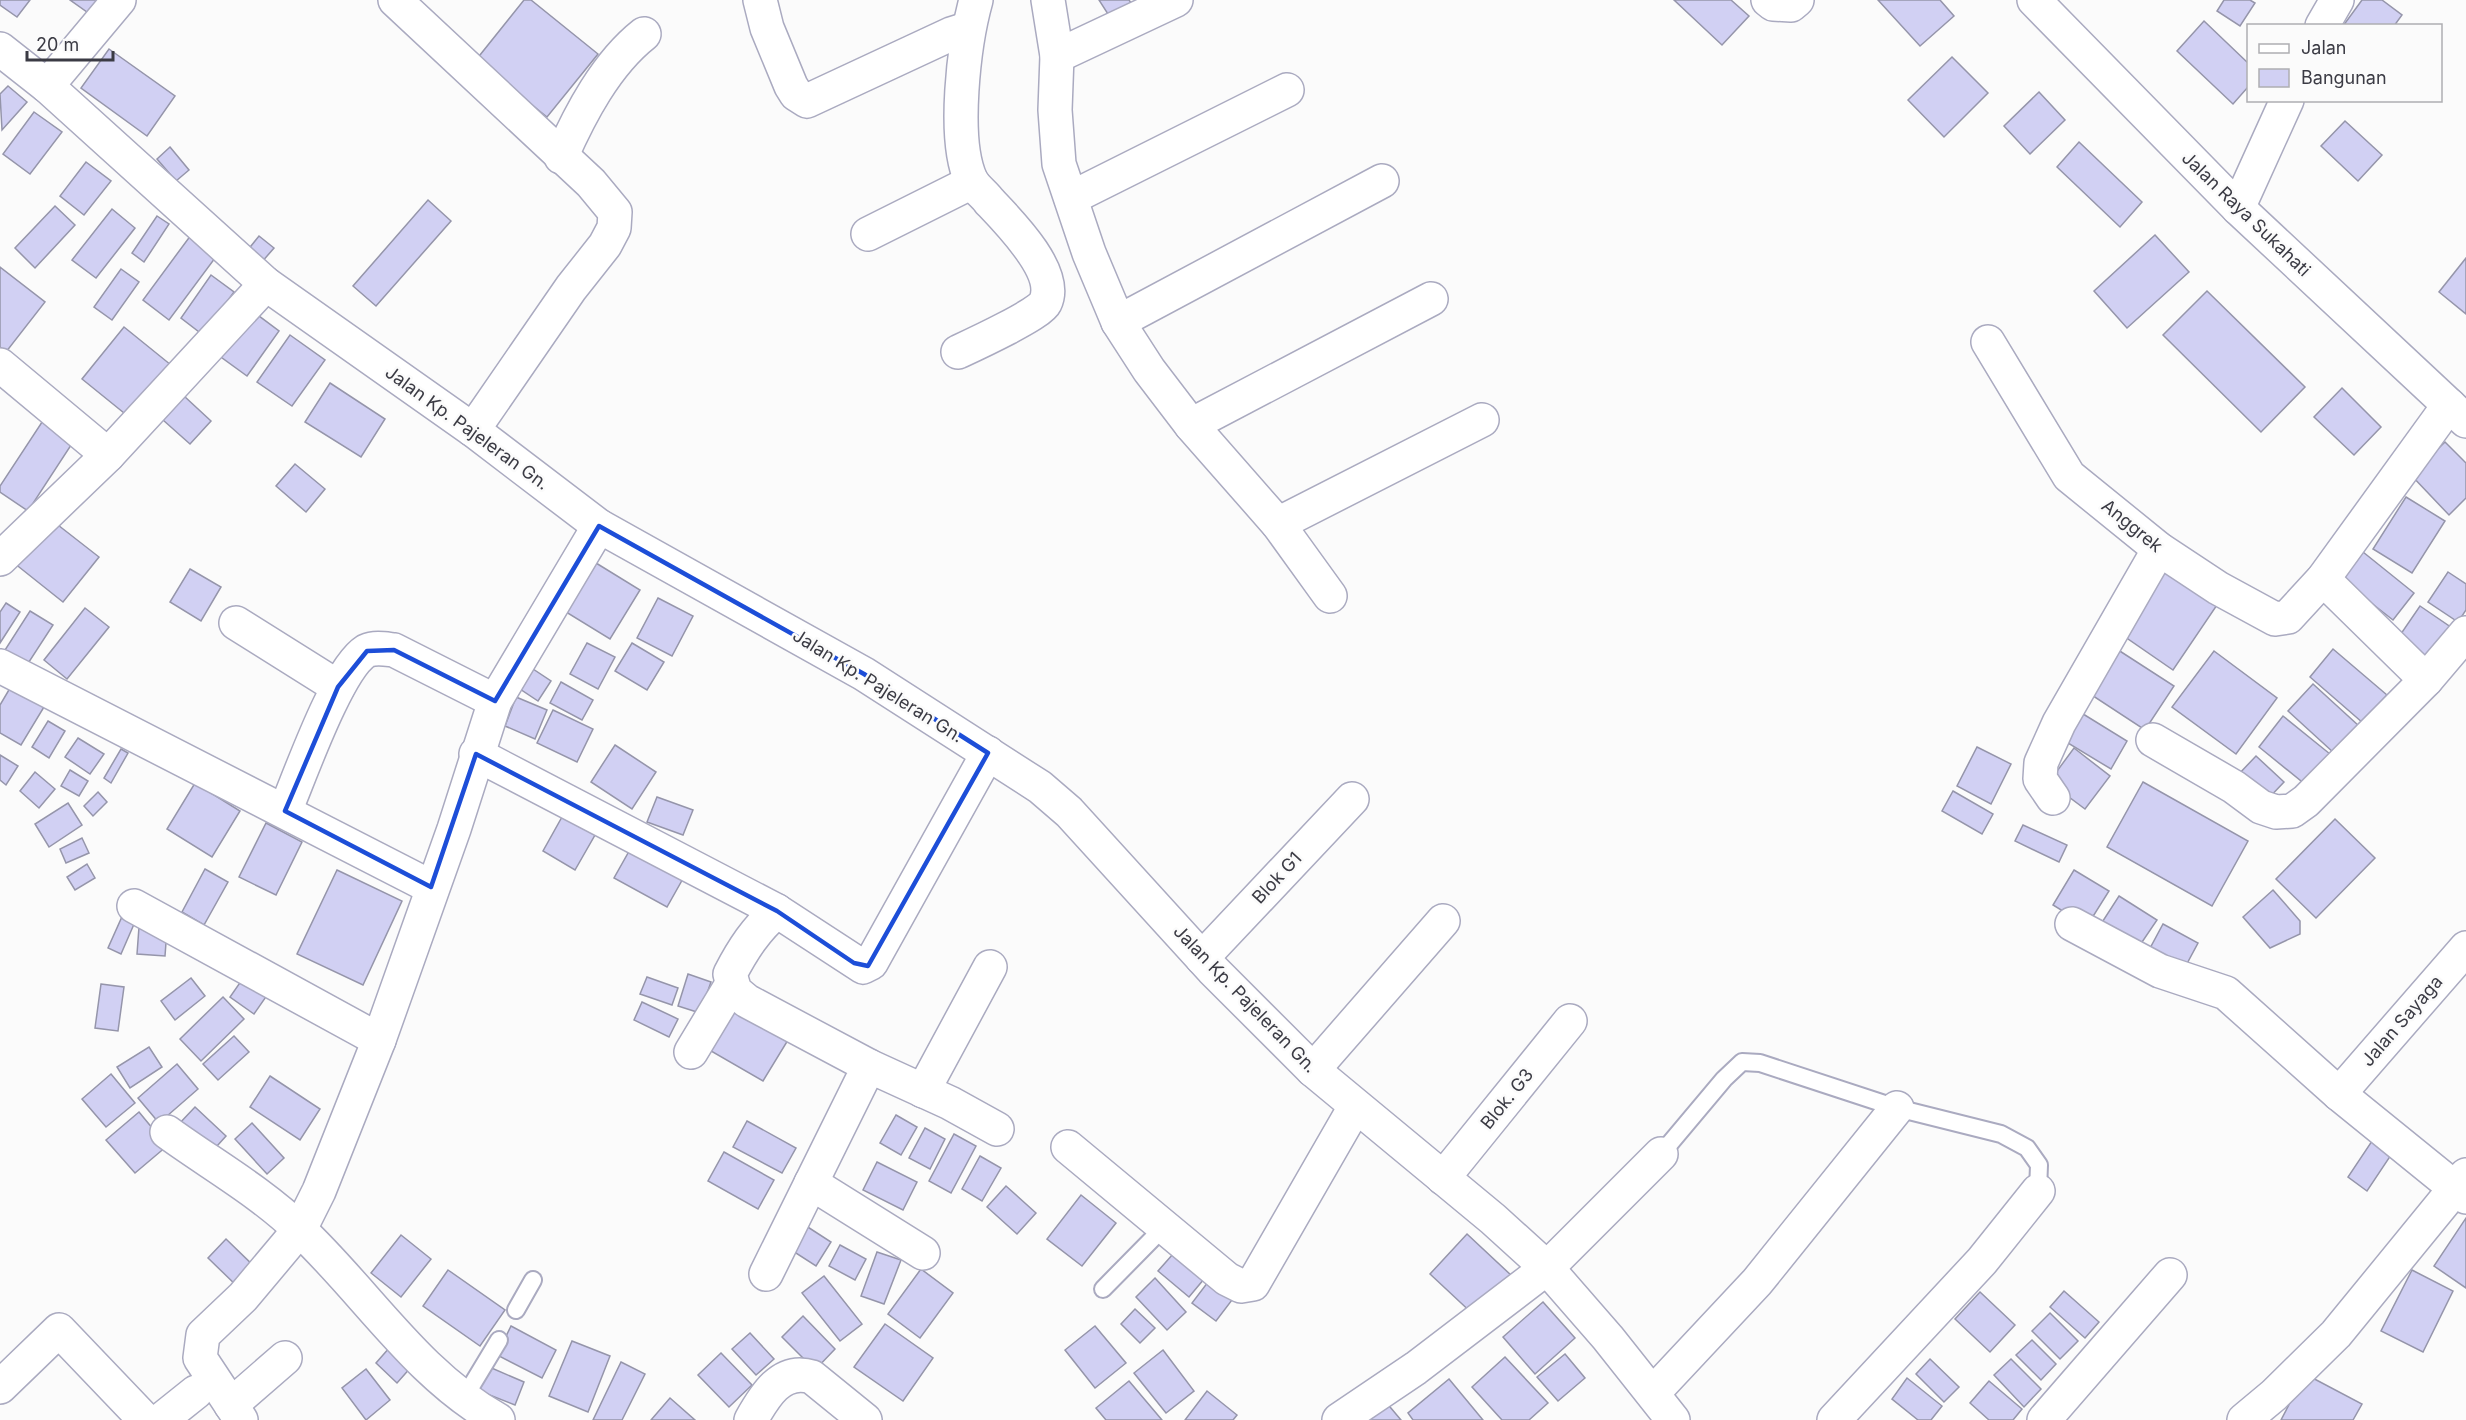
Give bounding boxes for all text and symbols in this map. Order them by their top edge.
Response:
scale bar [27,24,112,62]
legend [2247,24,2442,102]
text: 20 m [36,34,79,55]
text: Jalan [2301,37,2346,58]
text: Bangunan [2301,67,2387,88]
street label: Jalan Raya Sukahati [2178,147,2315,280]
street label: Jalan Kp. Pajeleran Gn. [381,361,553,494]
street label: Anggrek [2098,495,2167,556]
street label: Jalan Kp. Pajeleran Gn. [789,624,967,747]
street label: Blok G1 [1248,848,1306,908]
street label: Jalan Kp. Pajeleran Gn. [1169,920,1321,1077]
street label: Jalan Sayaga [2357,971,2447,1070]
street label: Blok. G3 [1476,1064,1537,1133]

